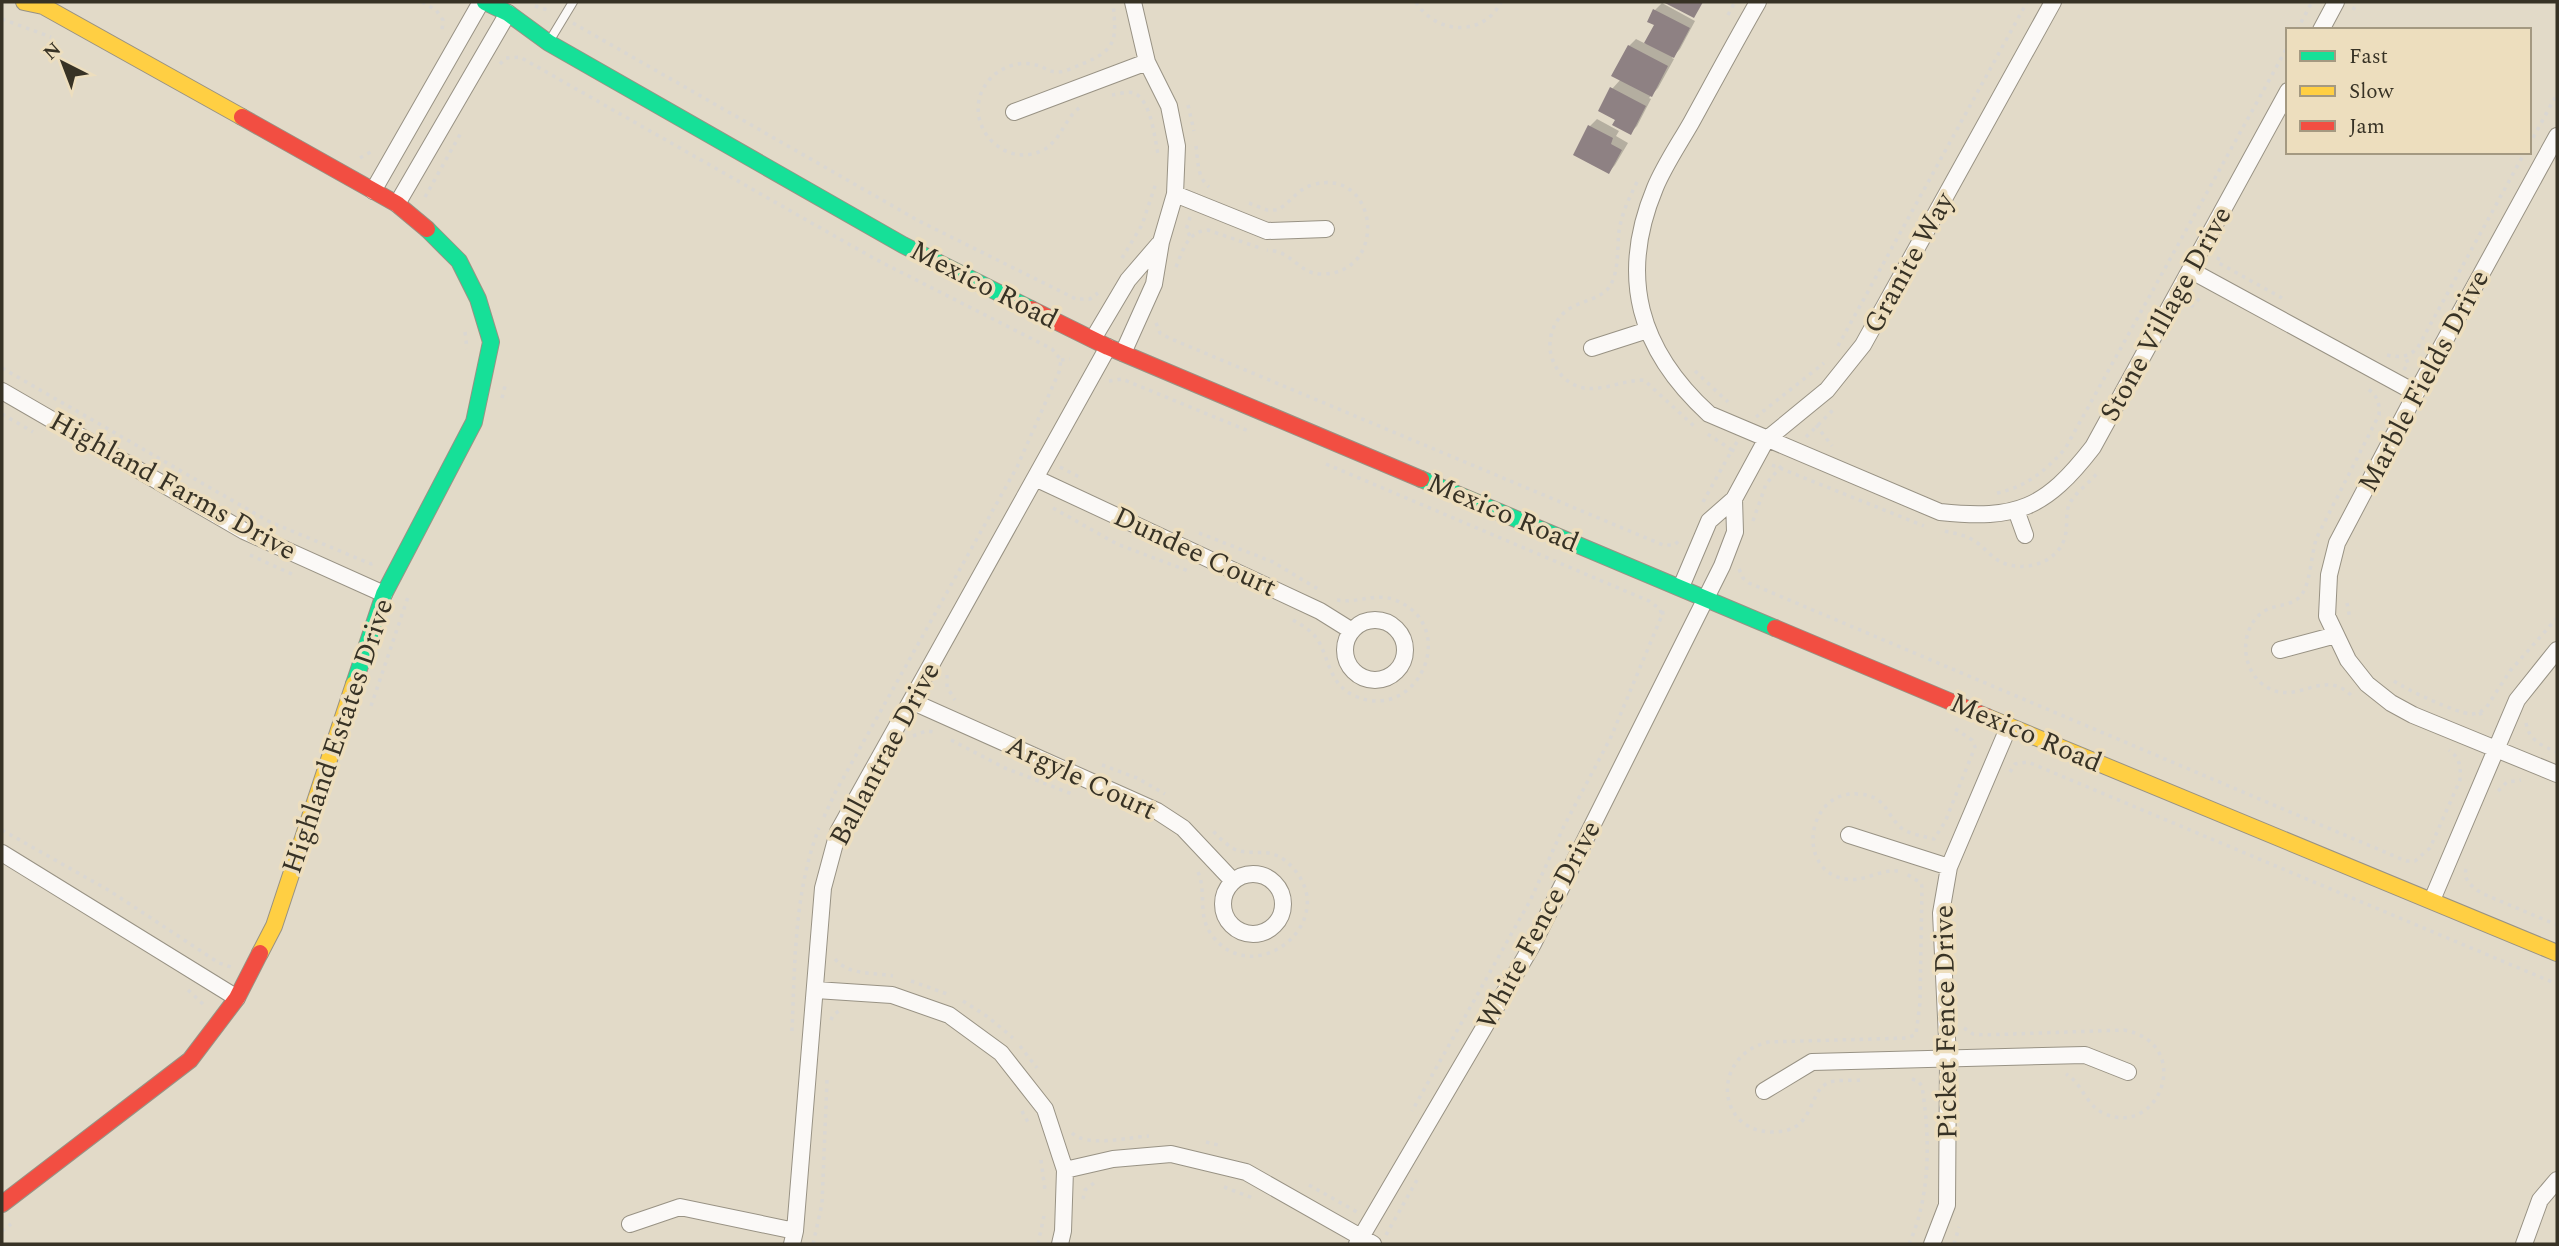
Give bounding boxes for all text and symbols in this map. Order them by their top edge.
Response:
north arrow [28,28,98,98]
legend [2286,28,2531,154]
text: N [37,36,68,67]
text: Fast [2349,41,2388,73]
text: Slow [2349,76,2395,108]
text: Jam [2349,111,2385,143]
street label: Granite Way [1852,183,1966,342]
street label: Stone Village Drive [2089,198,2243,430]
street label: Mexico Road [902,229,1066,341]
street label: Marble Fields Drive [2347,262,2501,500]
street label: Highland Farms Drive [42,400,304,572]
street label: Mexico Road [1420,462,1586,564]
street label: Dundee Court [1106,495,1284,609]
street label: Highland Estates Drive [271,593,405,879]
street label: Ballantrae Drive [818,654,952,854]
street label: Mexico Road [1943,682,2109,784]
street label: Argyle Court [999,724,1163,832]
street label: White Fence Drive [1466,813,1612,1037]
street label: Picket Fence Drive [1922,904,1970,1140]

